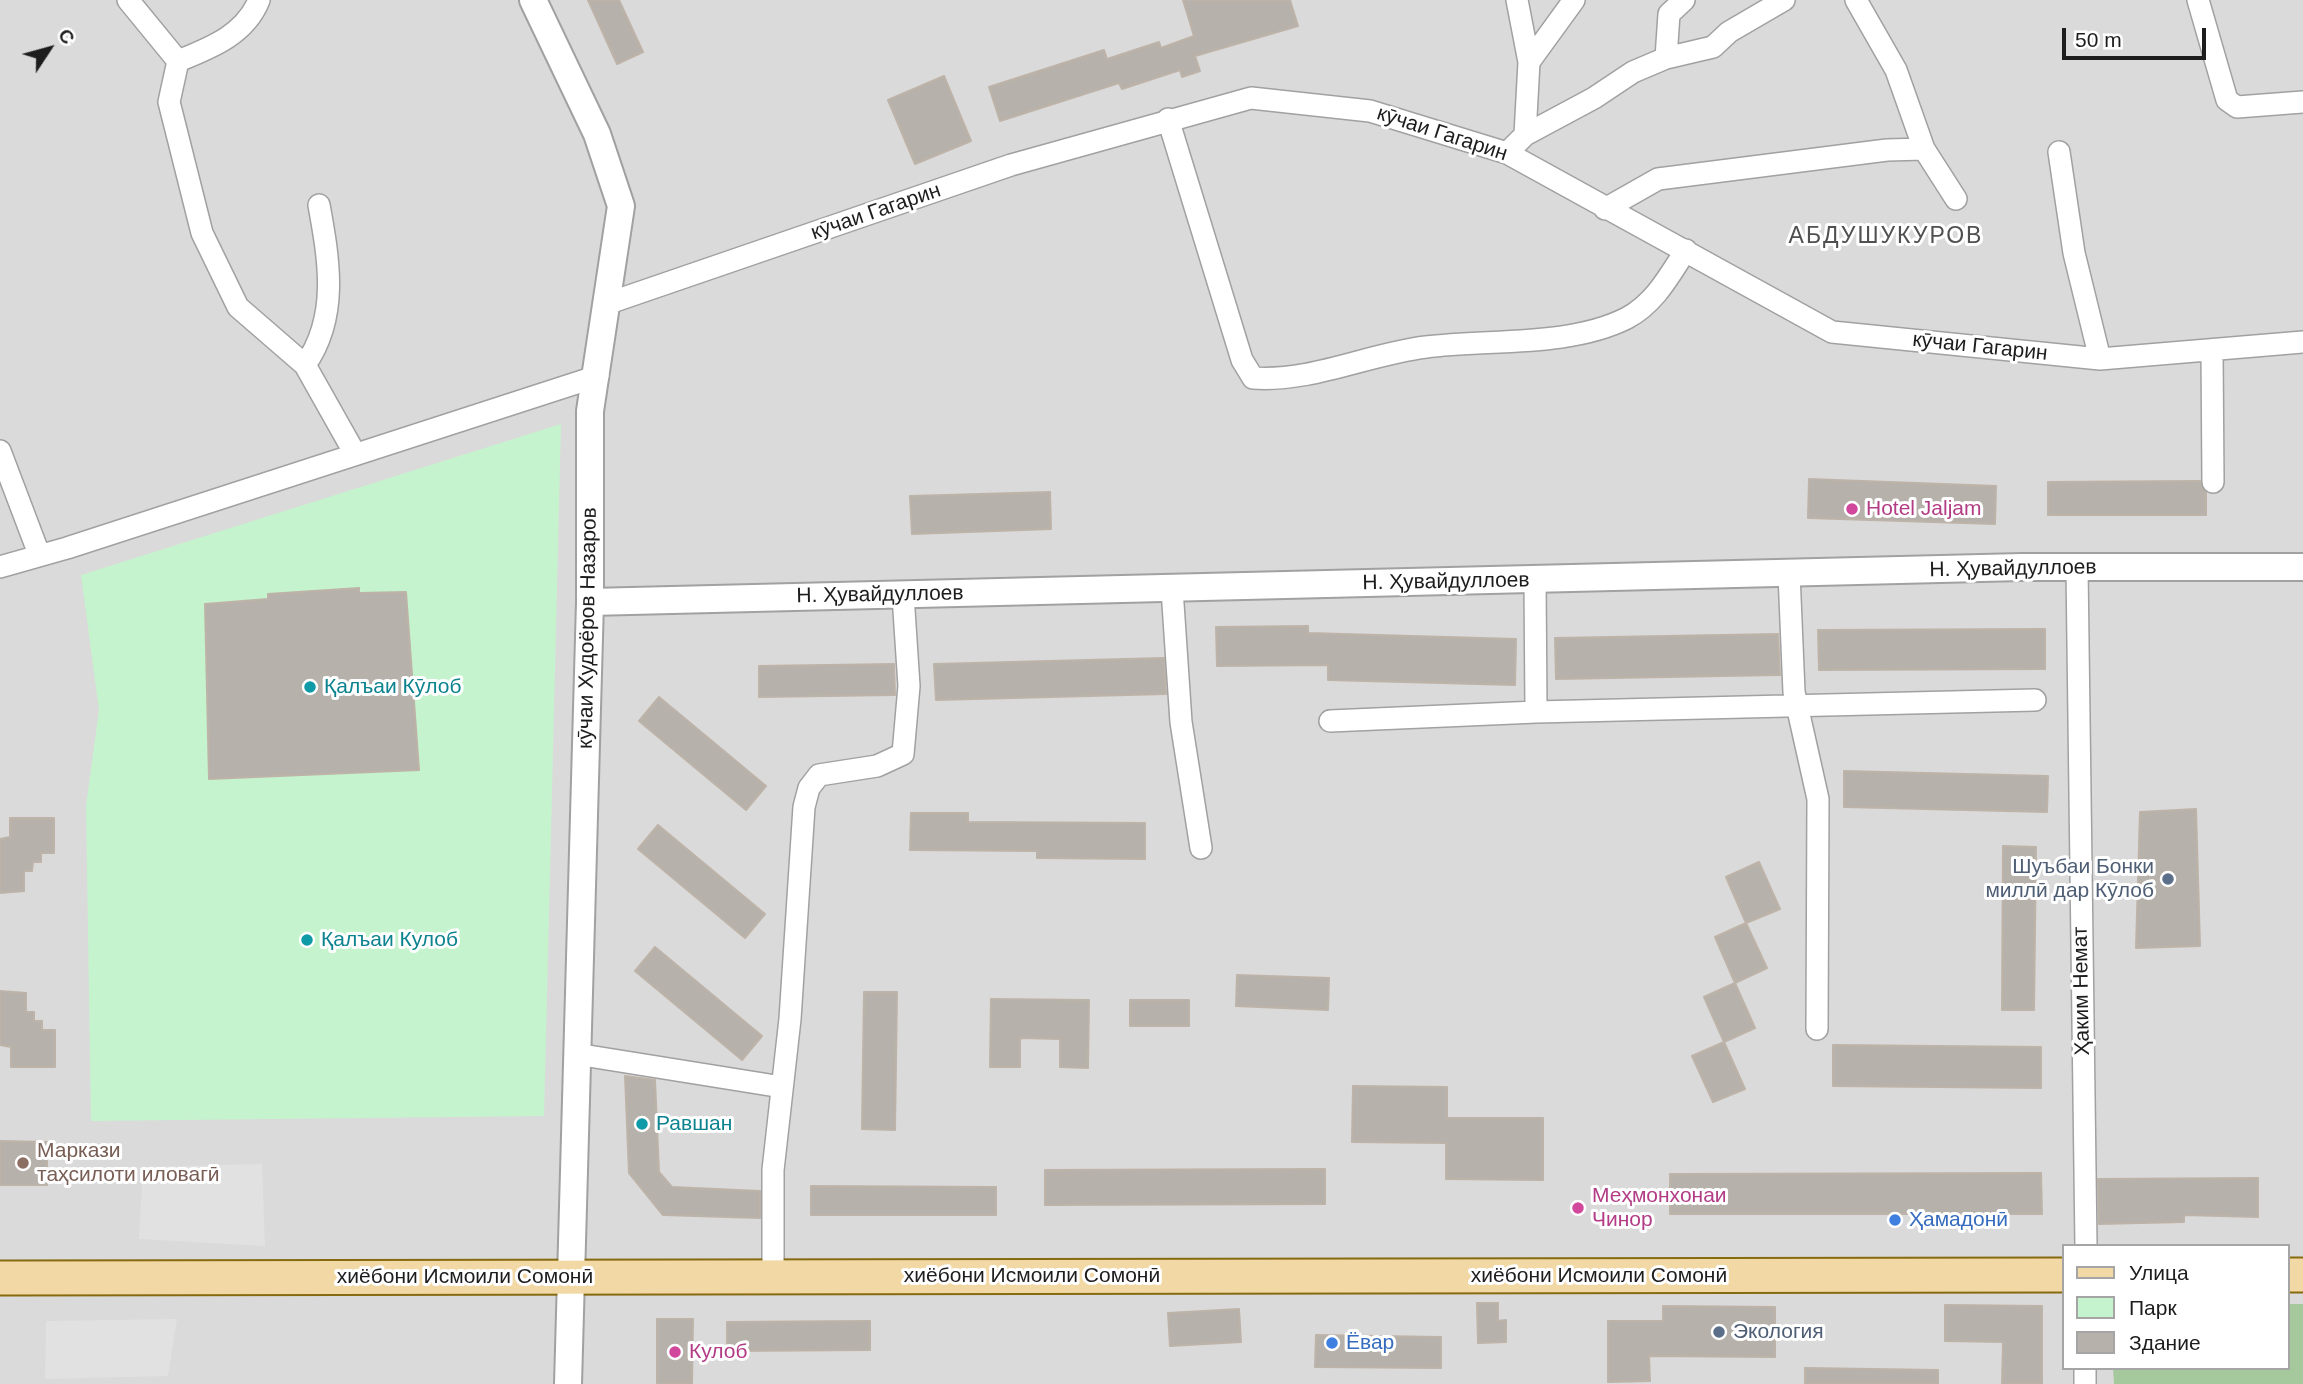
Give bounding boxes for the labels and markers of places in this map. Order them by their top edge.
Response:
place label: Hotel Jaljam [1866,496,1982,522]
marker: Hotel Jaljam [1844,501,1860,517]
place label: Қалъаи Кӯлоб [324,674,461,700]
marker: Қалъаи Кӯлоб [302,679,318,695]
place label: Шуъбаи Бонки миллӣ дар Кӯлоб [1985,854,2154,904]
marker: Шуъбаи Бонки миллӣ дар Кӯлоб [2160,871,2176,887]
place label: Қалъаи Кулоб [321,927,458,953]
marker: Қалъаи Кулоб [299,932,315,948]
place label: Равшан [656,1111,732,1137]
marker: Равшан [634,1116,650,1132]
place label: Маркази таҳсилоти иловагӣ [37,1138,220,1188]
marker: Маркази таҳсилоти иловагӣ [15,1155,31,1171]
place label: Меҳмонхонаи Чинор [1592,1183,1727,1233]
marker: Меҳмонхонаи Чинор [1570,1200,1586,1216]
place label: Ҳамадонӣ [1909,1207,2008,1233]
marker: Ҳамадонӣ [1887,1212,1903,1228]
place label: Экология [1733,1319,1824,1345]
marker: Экология [1711,1324,1727,1340]
place label: Ёвар [1346,1330,1394,1356]
marker: Ёвар [1324,1335,1340,1351]
place label: Кулоб [689,1339,747,1365]
marker: Кулоб [667,1344,683,1360]

